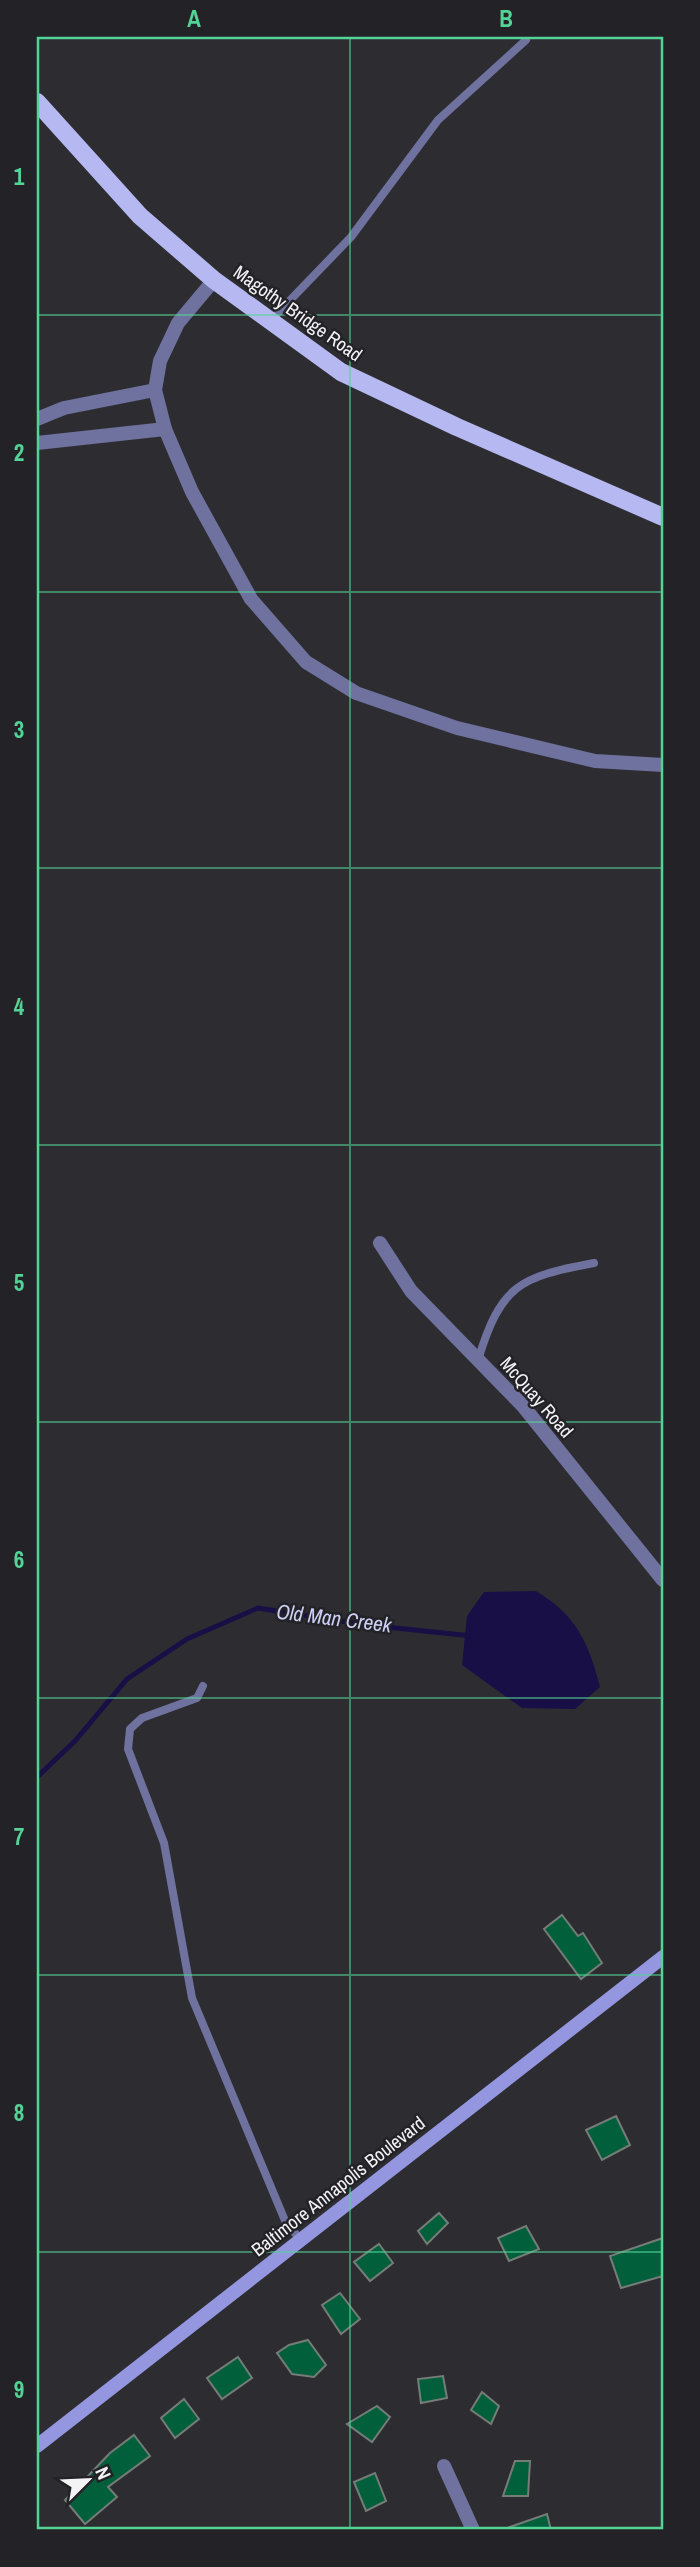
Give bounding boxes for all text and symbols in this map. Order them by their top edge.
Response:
text: A [187,3,201,34]
text: B [499,3,513,34]
text: 1 [14,161,25,192]
street label: Magothy Bridge Road [228,259,368,367]
text: 2 [14,437,24,468]
text: 3 [14,714,24,745]
text: 4 [14,991,25,1022]
text: 5 [14,1267,24,1298]
street label: McQuay Road [495,1351,579,1443]
text: 6 [14,1544,24,1575]
water label: Old Man Creek [275,1597,395,1640]
text: 7 [14,1821,24,1852]
text: 8 [14,2097,24,2128]
street label: Baltimore Annapolis Boulevard [246,2110,430,2262]
text: 9 [14,2374,24,2405]
north arrow [52,2444,122,2514]
text: N [89,2463,118,2484]

